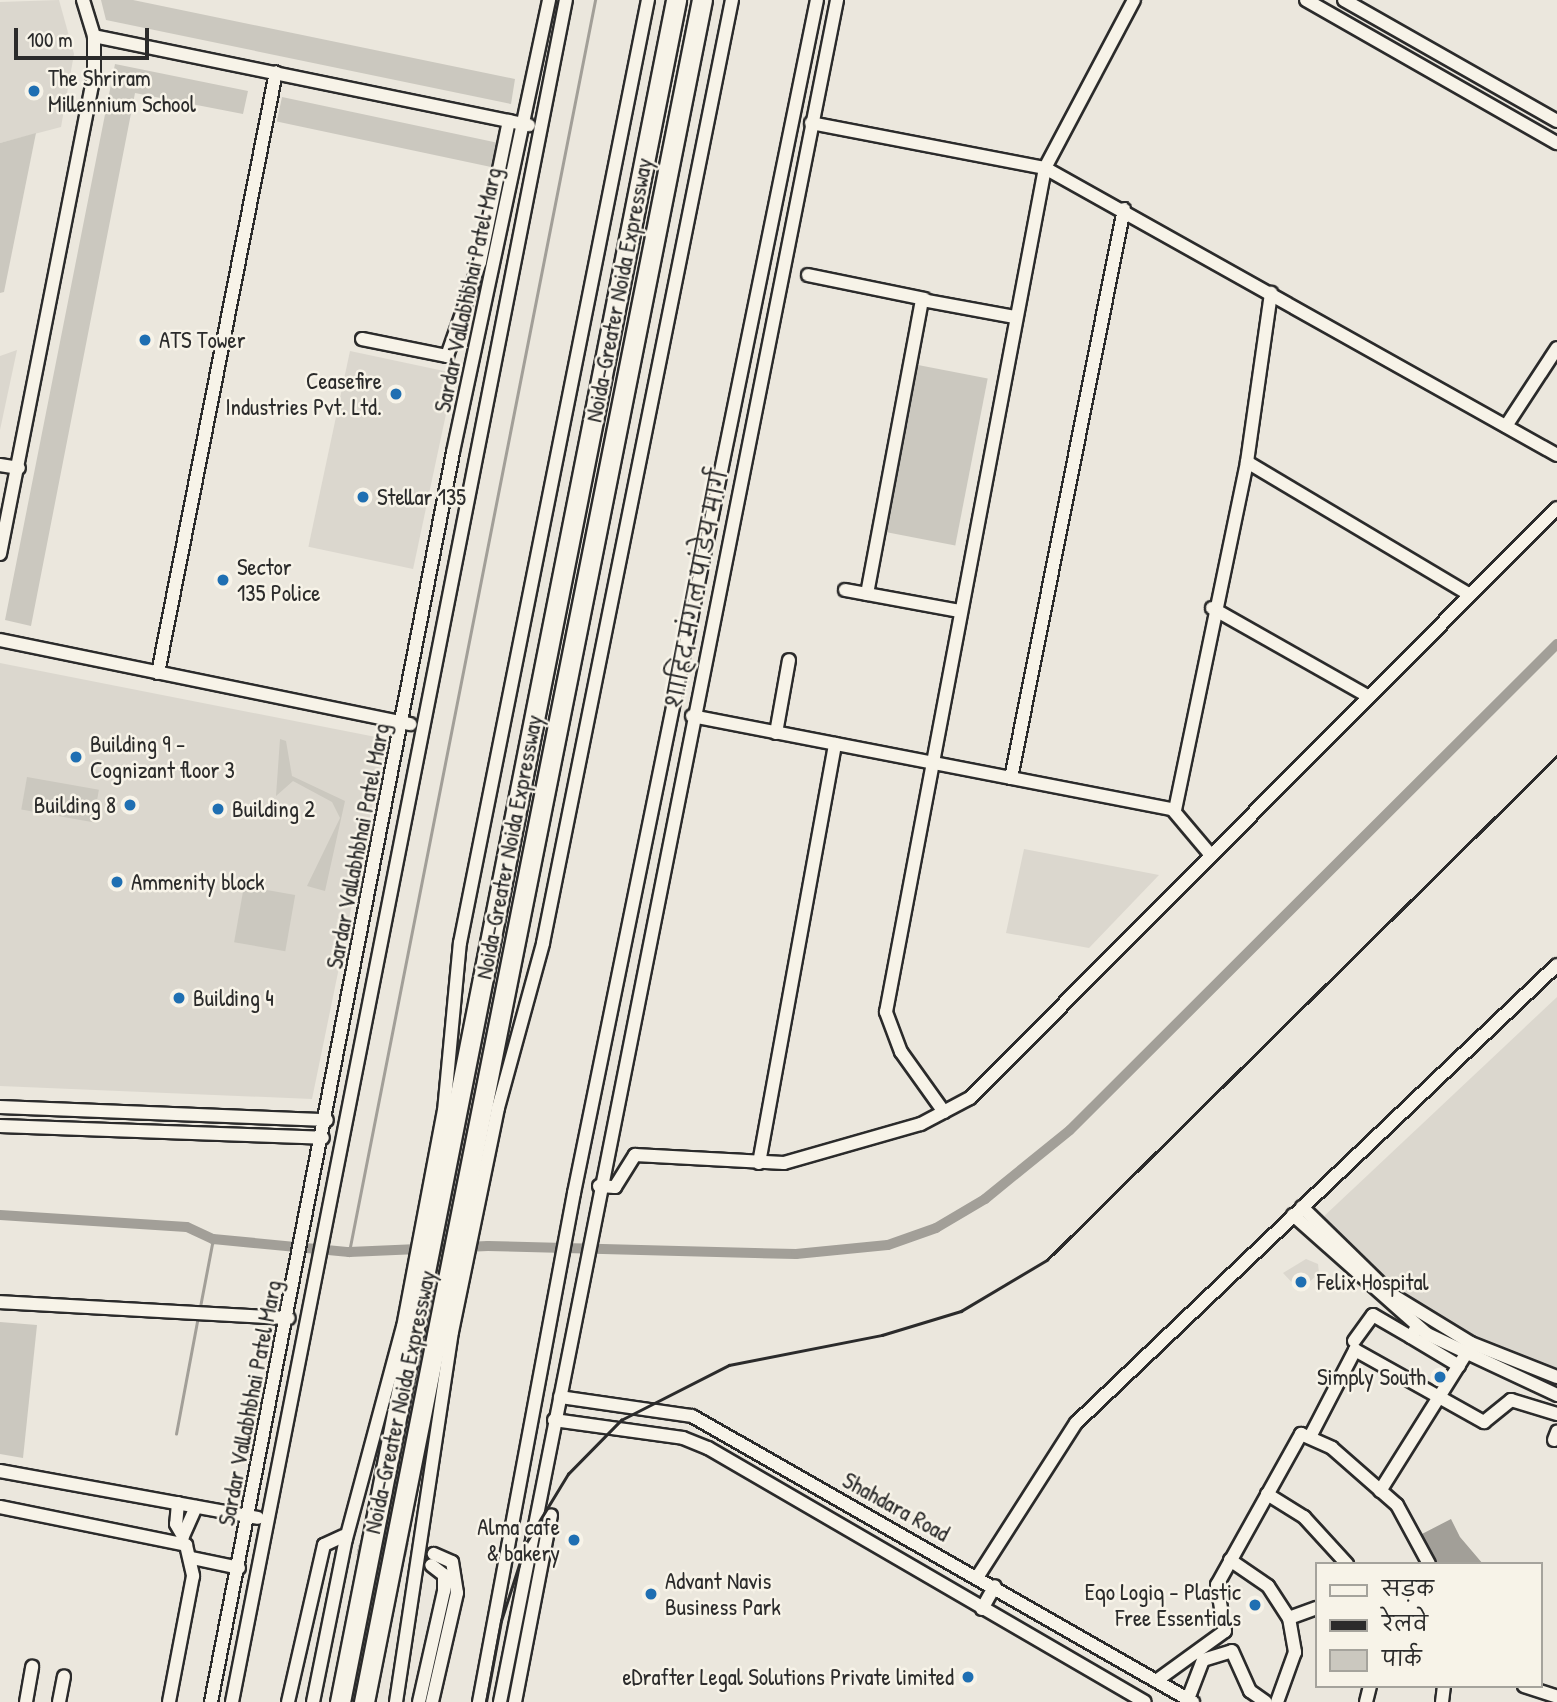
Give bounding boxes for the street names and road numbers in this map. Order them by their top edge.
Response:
street label: Noida-Greater Noida Expressway [580,156,658,424]
street label: Sardar Vallabhbhai Patel Marg [429,165,507,415]
street label: शाहिद मंगल पांडेय मार्ग [660,467,734,711]
street label: Noida-Greater Noida Expressway [470,713,548,981]
street label: Sardar Vallabhbhai Patel Marg [321,721,395,971]
street label: Noida-Greater Noida Expressway [359,1268,441,1536]
street label: Sardar Vallabhbhai Patel Marg [213,1278,287,1528]
street label: Shahdara Road [838,1466,954,1548]

